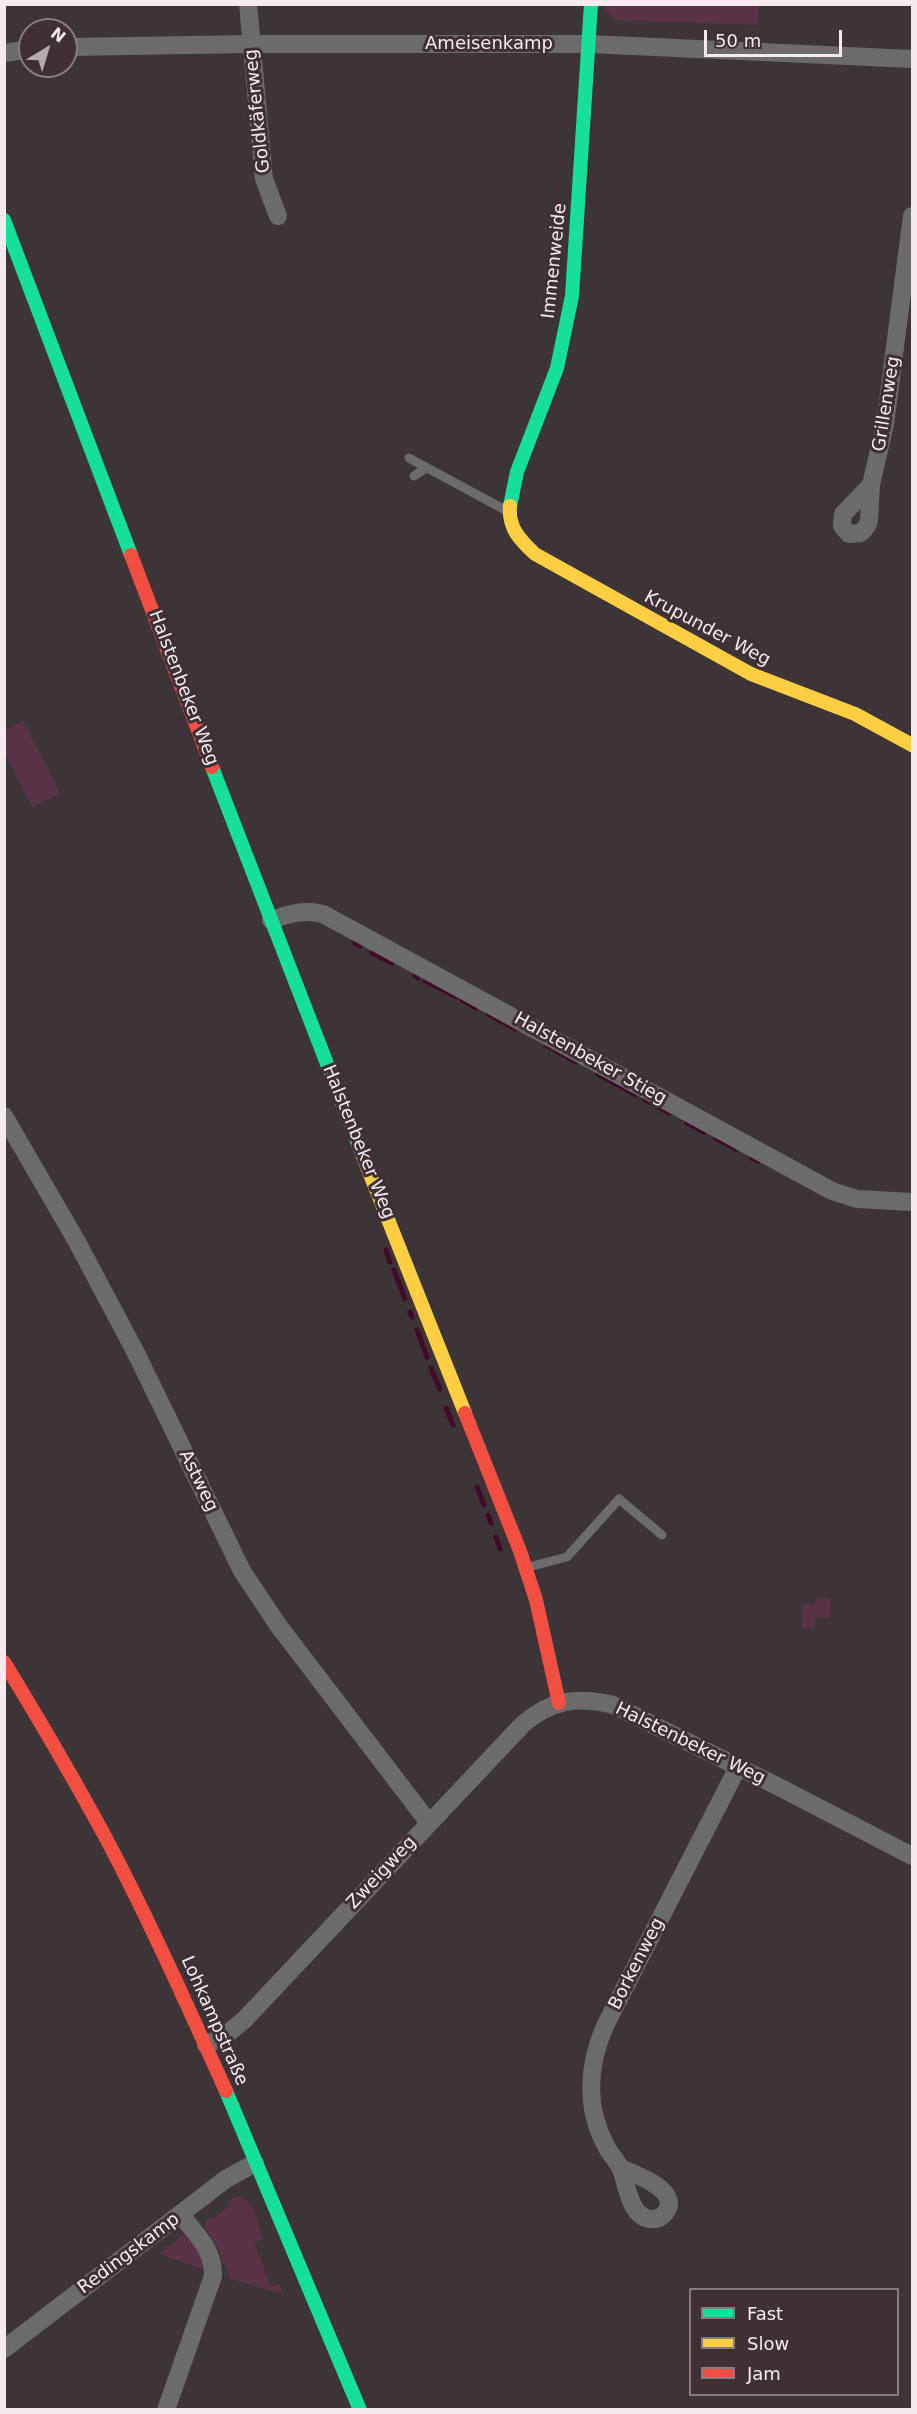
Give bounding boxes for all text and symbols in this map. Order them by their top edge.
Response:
north arrow [18,18,78,78]
scale bar [707,18,845,56]
text: N [47,23,69,47]
text: 50 m [715,30,761,51]
street label: Ameisenkamp [425,33,553,55]
street label: Goldkäferweg [241,48,275,174]
street label: Immenweide [538,202,572,320]
street label: Grillenweg [869,355,905,453]
street label: Krupunder Weg [640,587,774,671]
street label: Halstenbeker Weg [143,607,223,769]
street label: Halstenbeker Stieg [510,1008,670,1110]
street label: Halstenbeker Weg [317,1062,399,1222]
street label: Astweg [174,1447,222,1515]
street label: Halstenbeker Weg [611,1698,769,1790]
street label: Zweigweg [343,1832,421,1914]
street label: Borkenweg [605,1914,669,2014]
street label: Lohkampstraße [176,1953,252,2089]
street label: Redingskamp [74,2209,184,2299]
legend [689,2288,899,2396]
text: Fast [747,2303,783,2324]
text: Slow [747,2333,789,2354]
text: Jam [747,2363,781,2384]

